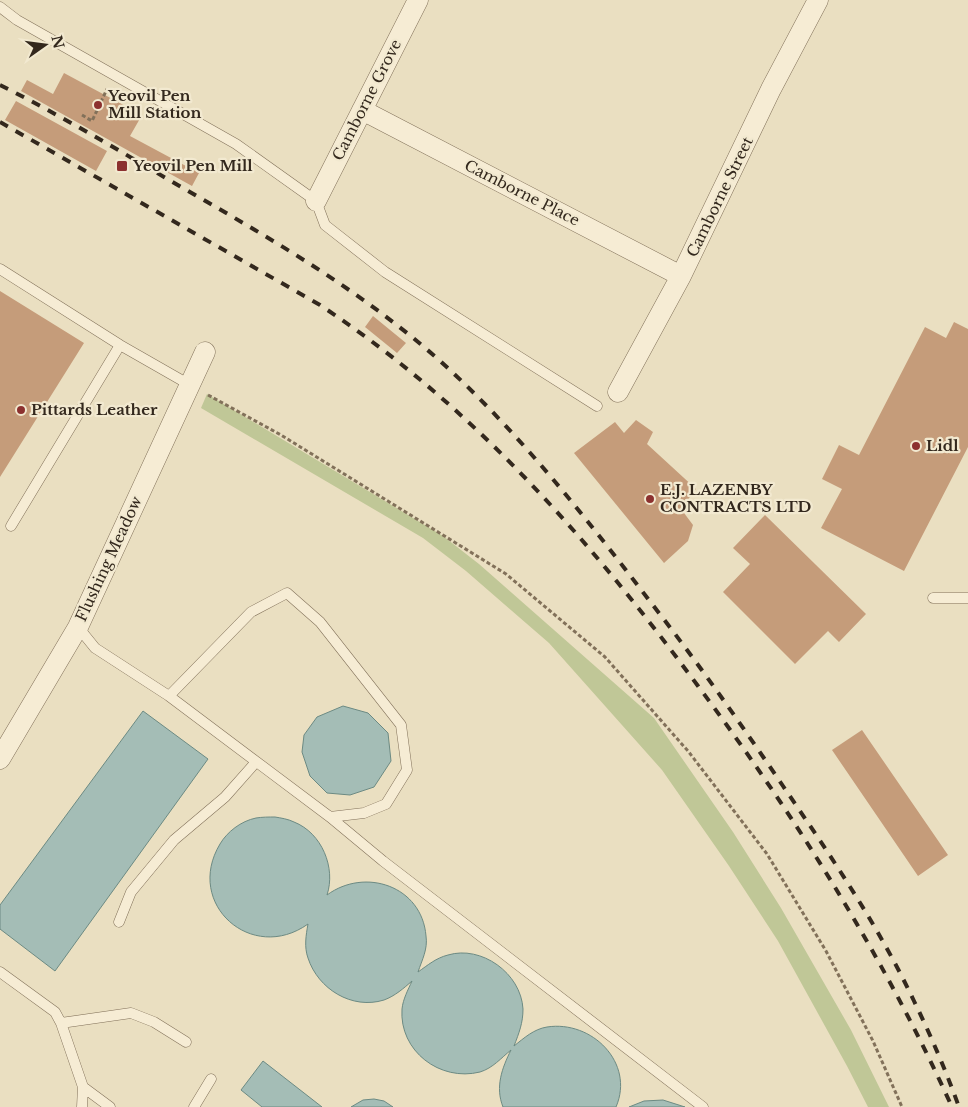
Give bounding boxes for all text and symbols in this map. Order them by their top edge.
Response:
north arrow [20,20,70,70]
text: N [47,33,68,50]
street label: Camborne Grove [328,36,405,164]
place label: Yeovil Pen Mill Station [107,86,201,122]
marker: Yeovil Pen Mill Station [92,99,104,111]
street label: Camborne Street [682,133,757,260]
street label: Camborne Place [462,155,583,230]
place label: Yeovil Pen Mill [132,156,253,175]
marker: Yeovil Pen Mill [115,159,129,173]
place label: Pittards Leather [31,400,158,419]
marker: Pittards Leather [15,404,27,416]
place label: Lidl [926,436,959,455]
marker: Lidl [910,440,922,452]
place label: E.J. LAZENBY CONTRACTS LTD [660,480,812,516]
street label: Flushing Meadow [71,493,146,624]
marker: E.J. LAZENBY CONTRACTS LTD [644,493,656,505]

